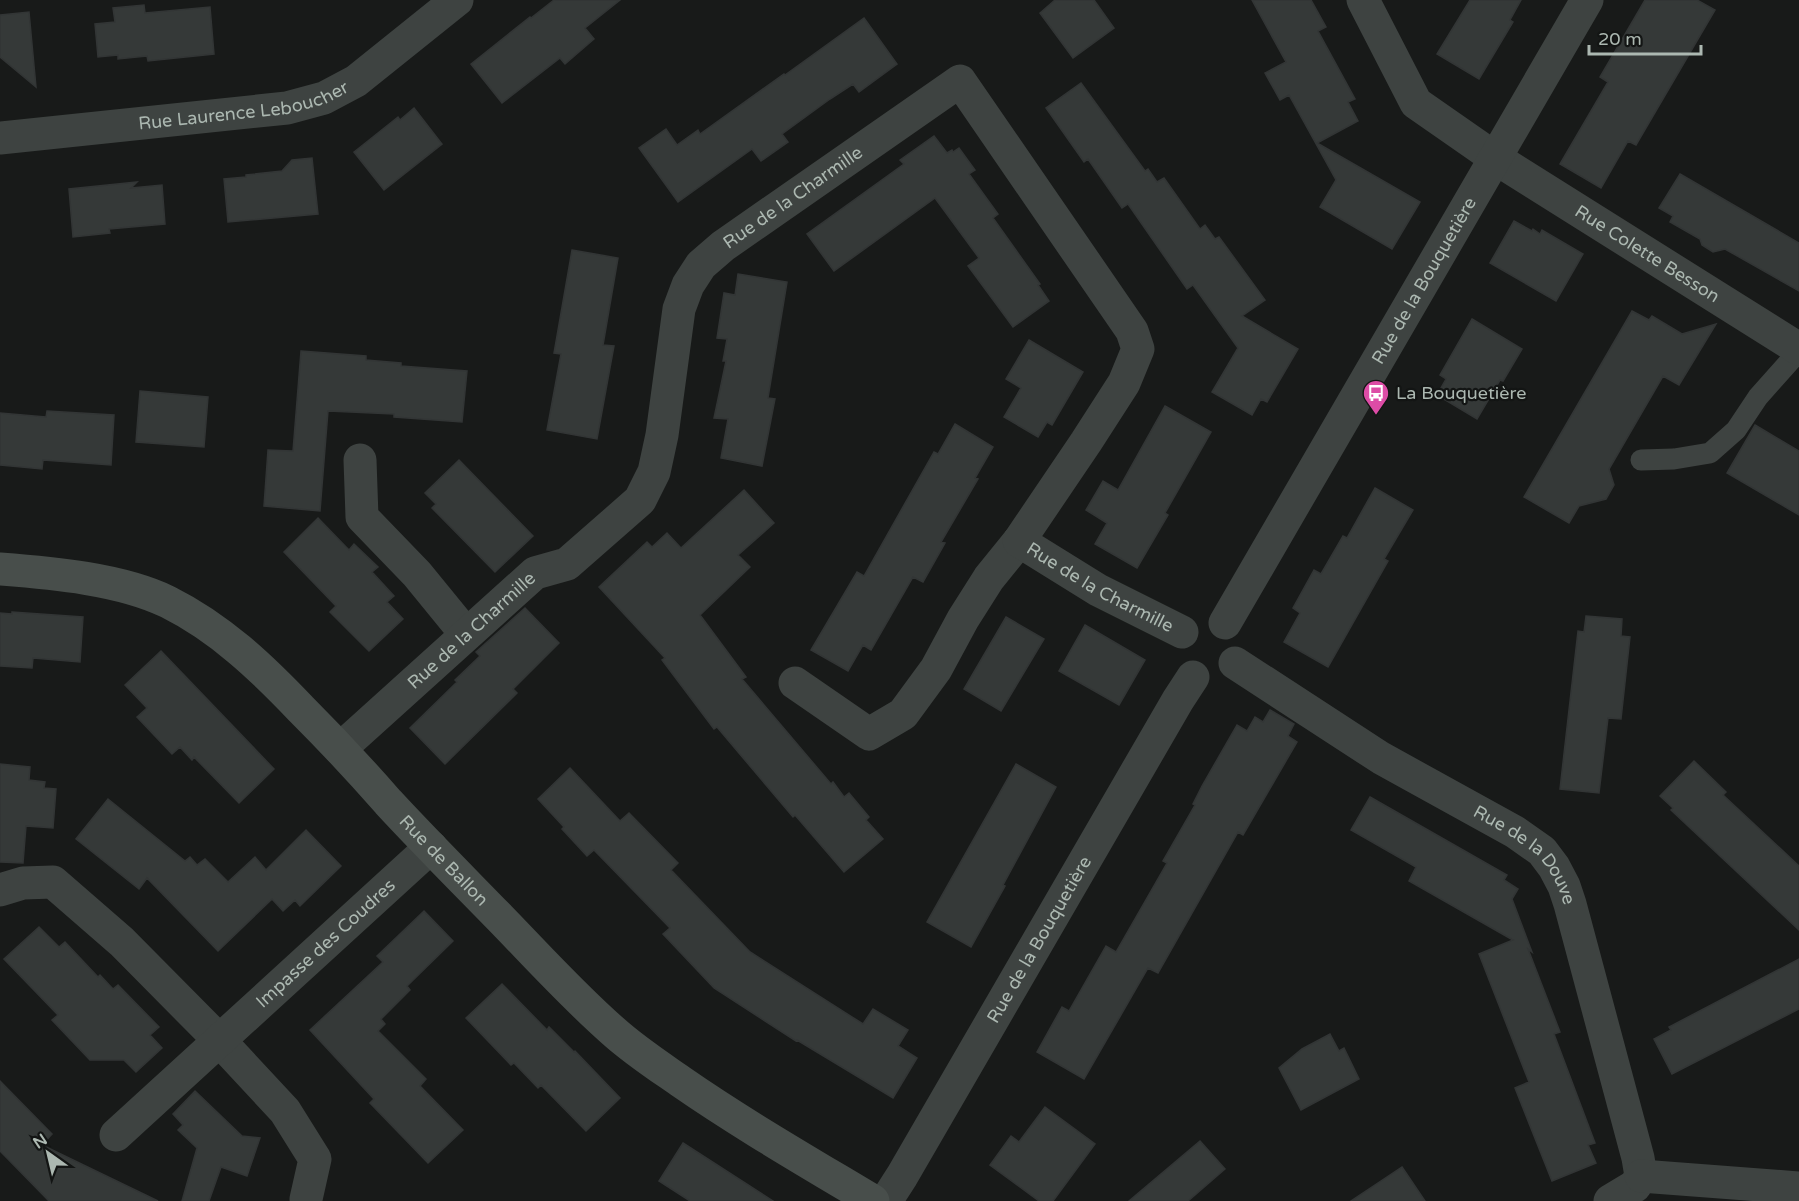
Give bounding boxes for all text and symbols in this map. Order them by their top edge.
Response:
scale bar [1589,18,1702,56]
text: 20 m [1598,28,1642,50]
street label: Rue Laurence Leboucher [137,76,352,134]
street label: Rue de la Charmille [719,141,867,254]
street label: Rue de la Bouquetière [1367,193,1481,368]
street label: Rue Colette Besson [1571,200,1724,307]
bus stop icon: La Bouquetière [1361,378,1391,416]
place label: La Bouquetière [1396,382,1526,404]
street label: Rue de la Charmille [1023,537,1177,637]
street label: Rue de la Charmille [403,567,540,694]
street label: Rue de la Douve [1470,800,1580,907]
street label: Rue de Ballon [395,810,493,911]
street label: Rue de la Bouquetière [982,852,1096,1027]
street label: Impasse des Coudres [251,874,400,1013]
north arrow [18,1123,78,1183]
text: N [29,1130,51,1153]

